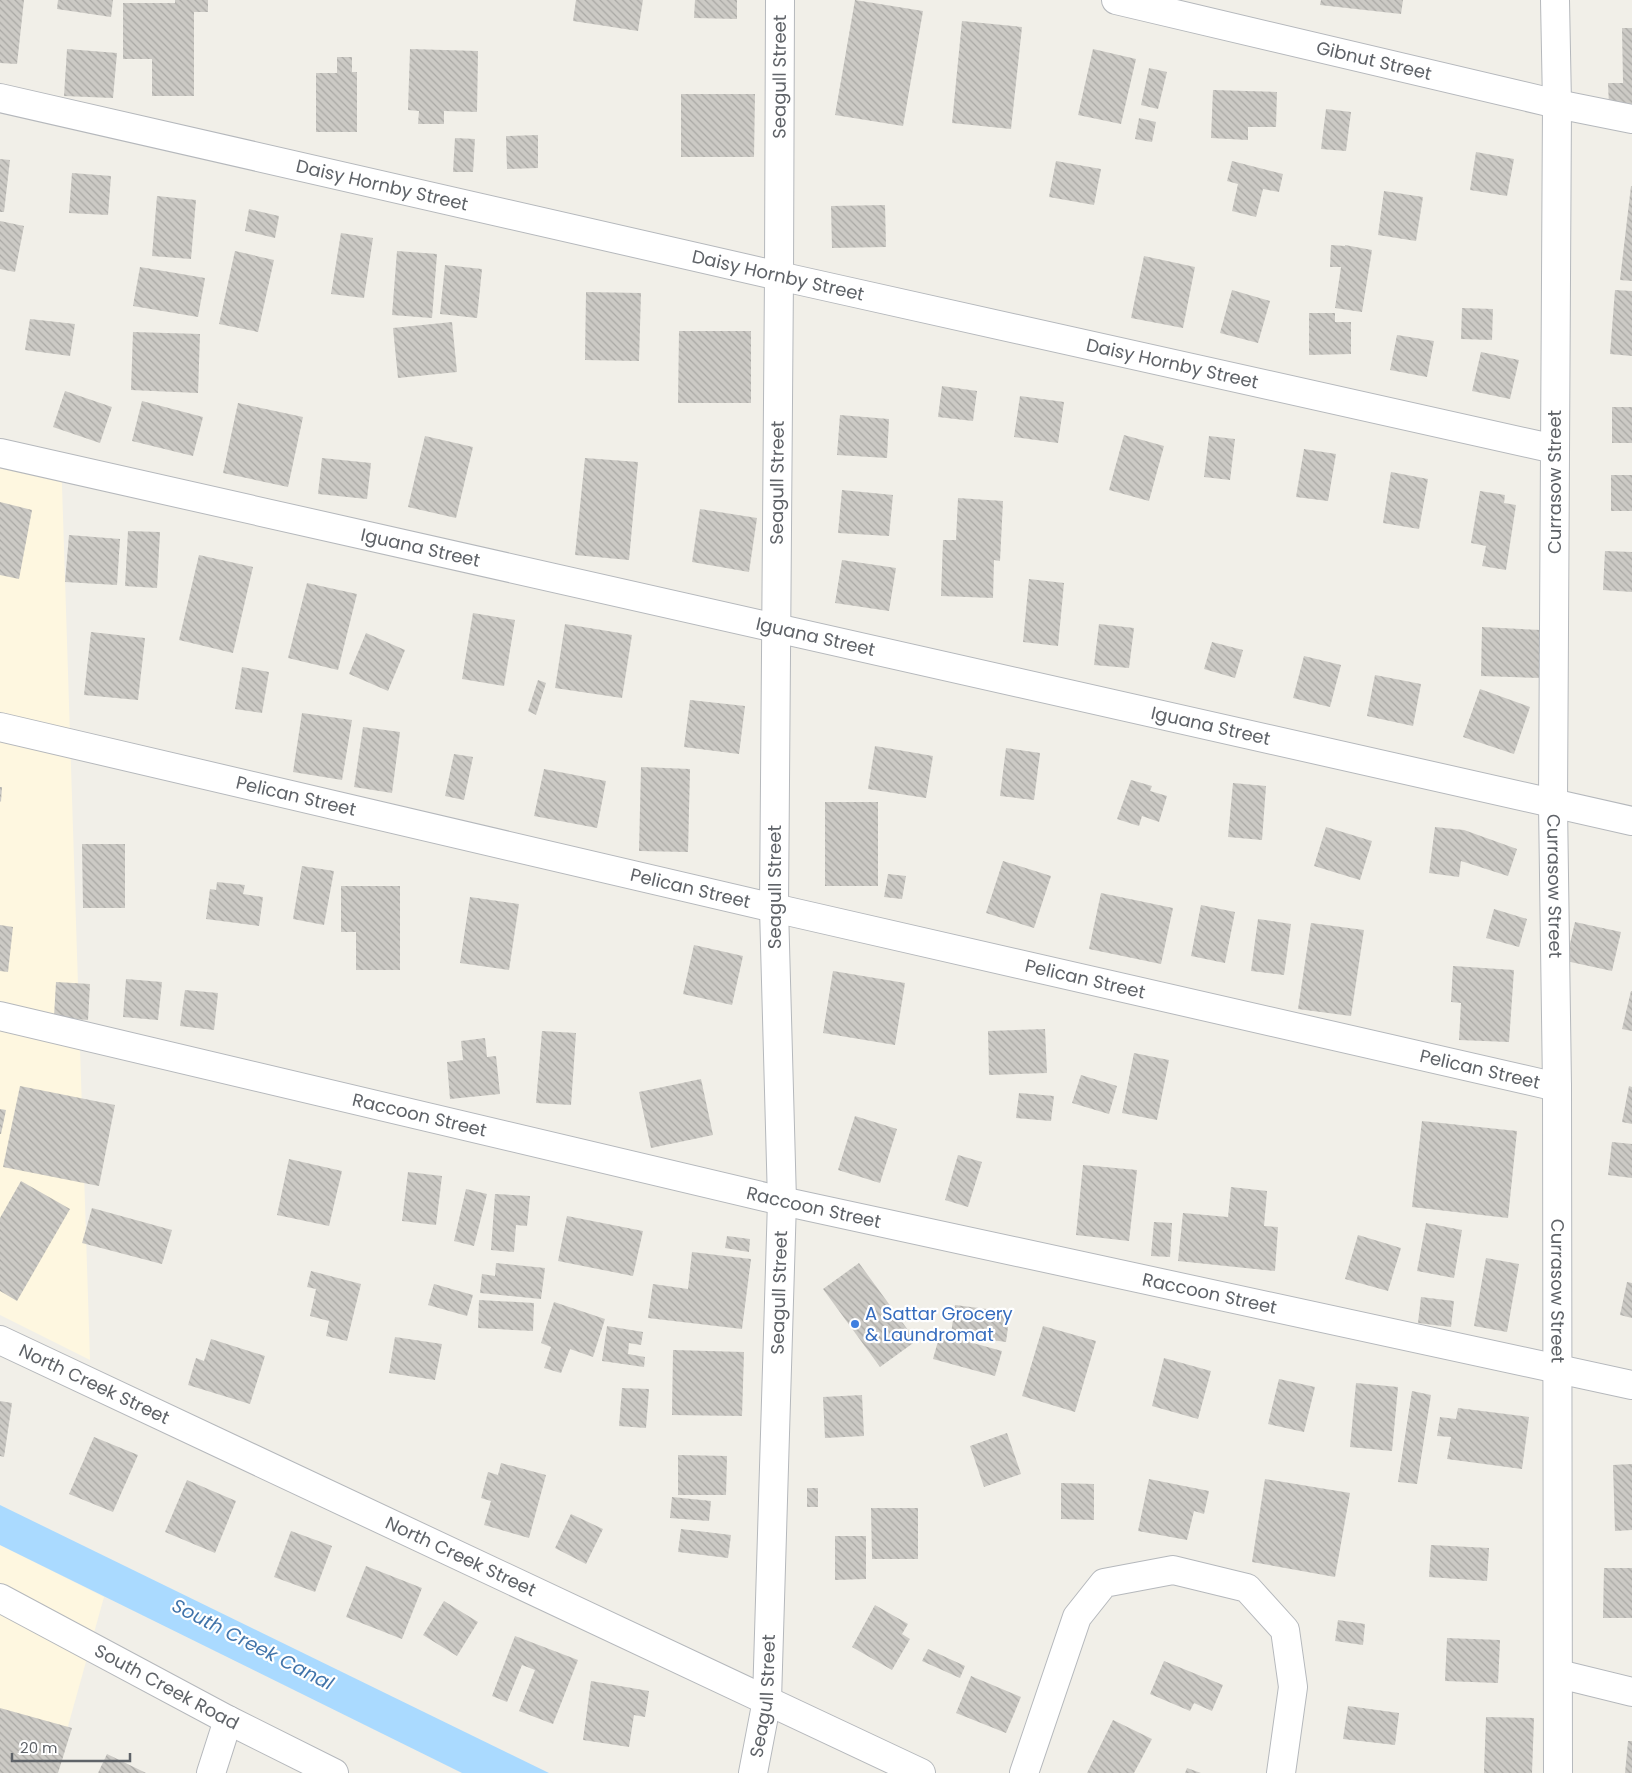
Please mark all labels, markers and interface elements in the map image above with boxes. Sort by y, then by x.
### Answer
street label: Seagull Street [766,15,792,139]
street label: Gibnut Street [1314,35,1434,86]
street label: Daisy Hornby Street [294,153,471,217]
street label: Daisy Hornby Street [690,244,867,307]
street label: Daisy Hornby Street [1084,332,1261,395]
street label: Currasow Street [1542,410,1567,554]
street label: Seagull Street [764,421,790,545]
street label: Iguana Street [358,522,483,573]
street label: Iguana Street [754,611,878,662]
street label: Iguana Street [1149,700,1273,751]
street label: Pelican Street [234,770,359,822]
street label: Currasow Street [1541,814,1568,958]
street label: Seagull Street [762,825,787,949]
street label: Pelican Street [628,862,753,914]
street label: Pelican Street [1023,953,1148,1004]
street label: Pelican Street [1417,1043,1543,1095]
street label: Raccoon Street [350,1087,489,1143]
street label: Raccoon Street [744,1180,883,1234]
street label: Currasow Street [1545,1219,1570,1363]
street label: Seagull Street [764,1230,793,1355]
street label: Raccoon Street [1140,1266,1279,1320]
place label: A Sattar Grocery & Laundromat [865,1301,1013,1347]
marker: A Sattar Grocery & Laundromat [849,1318,861,1330]
street label: North Creek Street [15,1338,174,1430]
street label: North Creek Street [381,1510,540,1602]
water label: South Creek Canal [167,1592,339,1697]
street label: Seagull Street [743,1634,781,1760]
street label: South Creek Road [90,1638,243,1735]
scale bar [12,1730,130,1762]
text: 20 m [20,1737,58,1758]

